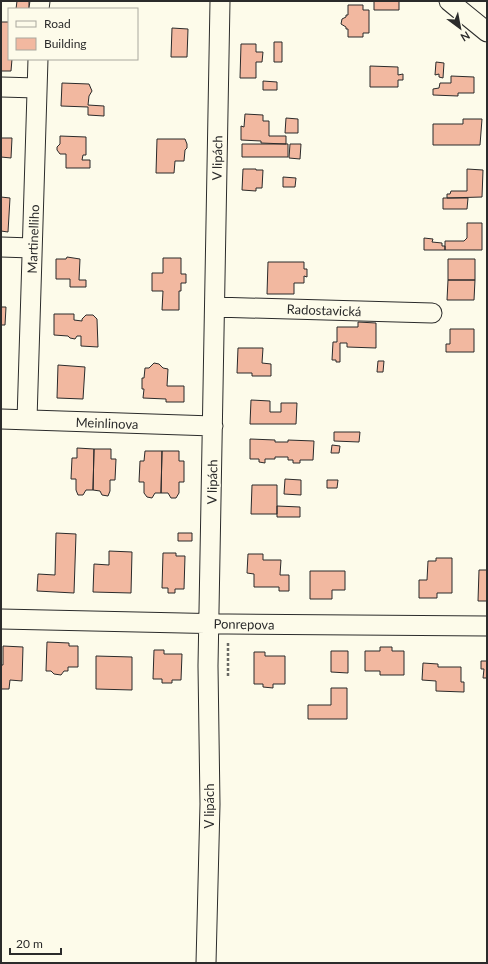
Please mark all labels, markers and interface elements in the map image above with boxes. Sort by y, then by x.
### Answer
legend [8,8,138,60]
north arrow [440,8,480,48]
text: Road [44,16,71,31]
text: N [459,29,473,45]
text: Building [44,36,87,51]
street label: V lipách [209,135,225,181]
street label: Martinelliho [24,204,42,274]
street label: Radostavická [286,301,362,319]
street label: Meinlinova [75,414,139,432]
street label: V lipách [204,459,220,505]
street label: Ponrepova [213,615,275,633]
street label: V lipách [201,783,217,829]
scale bar [10,930,61,956]
text: 20 m [16,936,43,951]

